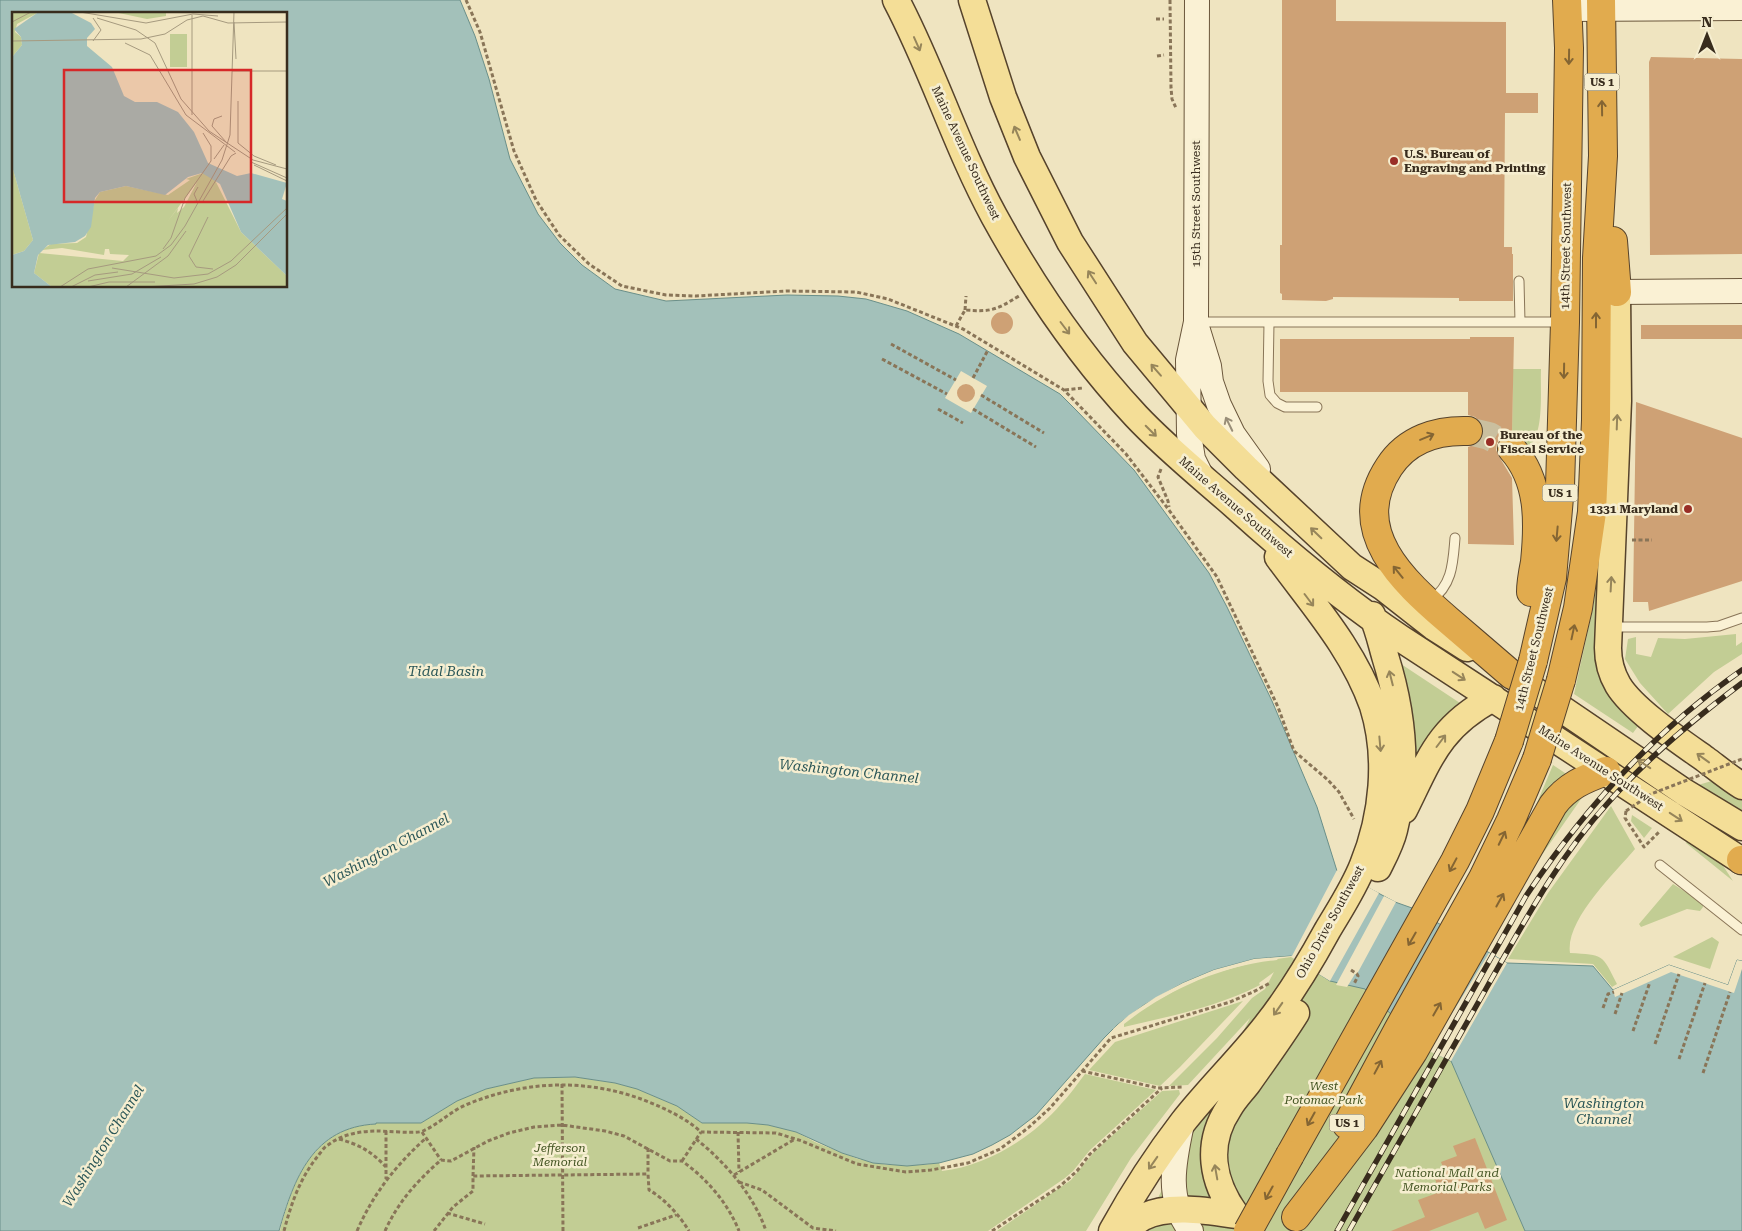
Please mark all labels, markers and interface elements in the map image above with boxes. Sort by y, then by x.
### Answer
north arrow [1682,10,1732,60]
inset map [12,12,288,288]
text: N [1702,14,1713,30]
one-way arrow [912,36,922,51]
one-way arrow [1564,48,1574,65]
road number: US 1 [1584,74,1620,90]
street label: Maine Avenue Southwest [929,84,1003,223]
one-way arrow [1597,100,1607,116]
one-way arrow [1011,125,1020,140]
street label: 15th Street Southwest [1189,140,1203,268]
place label: U.S. Bureau of Engraving and Printing [1404,147,1546,175]
marker: U.S. Bureau of Engraving and Printing [1388,155,1400,167]
street label: 14th Street Southwest [1558,182,1574,310]
one-way arrow [1086,270,1096,284]
one-way arrow [1592,312,1601,328]
one-way arrow [1059,321,1070,334]
one-way arrow [1559,362,1569,379]
one-way arrow [1151,364,1162,377]
one-way arrow [1612,414,1622,430]
one-way arrow [1223,417,1233,432]
one-way arrow [1145,425,1157,438]
place label: Bureau of the Fiscal Service [1500,428,1584,456]
one-way arrow [1419,432,1434,441]
marker: Bureau of the Fiscal Service [1484,436,1496,448]
street label: Maine Avenue Southwest [1176,454,1296,561]
road number: US 1 [1542,484,1578,502]
place label: 1331 Maryland [1590,502,1678,516]
marker: 1331 Maryland [1682,503,1694,515]
one-way arrow [1552,525,1562,541]
one-way arrow [1310,527,1323,539]
one-way arrow [1393,565,1404,578]
one-way arrow [1606,576,1615,592]
street label: 14th Street Southwest [1512,585,1556,712]
one-way arrow [1304,593,1315,606]
one-way arrow [1568,625,1578,641]
water label: Tidal Basin [408,663,484,679]
one-way arrow [1386,671,1396,687]
one-way arrow [1452,671,1466,681]
street label: Maine Avenue Southwest [1536,722,1667,814]
one-way arrow [1436,734,1446,748]
one-way arrow [1375,735,1385,751]
one-way arrow [1697,752,1710,763]
water label: Washington Channel [778,756,920,786]
one-way arrow [1637,759,1651,769]
water label: Washington Channel [320,810,452,890]
one-way arrow [1668,812,1682,822]
one-way arrow [1498,831,1508,846]
one-way arrow [1448,858,1458,873]
street label: Ohio Drive Southwest [1293,863,1367,981]
one-way arrow [1495,893,1505,907]
one-way arrow [1407,931,1416,946]
one-way arrow [1273,1001,1283,1015]
one-way arrow [1433,1003,1443,1017]
one-way arrow [1373,1059,1383,1074]
park label: West Potomac Park [1284,1079,1364,1107]
water label: Washington Channel [59,1082,147,1210]
water label: Washington Channel [1563,1095,1645,1127]
one-way arrow [1305,1111,1315,1125]
road number: US 1 [1330,1114,1364,1132]
park label: Jefferson Memorial [532,1141,588,1169]
one-way arrow [1148,1156,1158,1170]
one-way arrow [1210,1164,1220,1180]
park label: National Mall and Memorial Parks [1394,1166,1499,1194]
one-way arrow [1264,1185,1273,1200]

